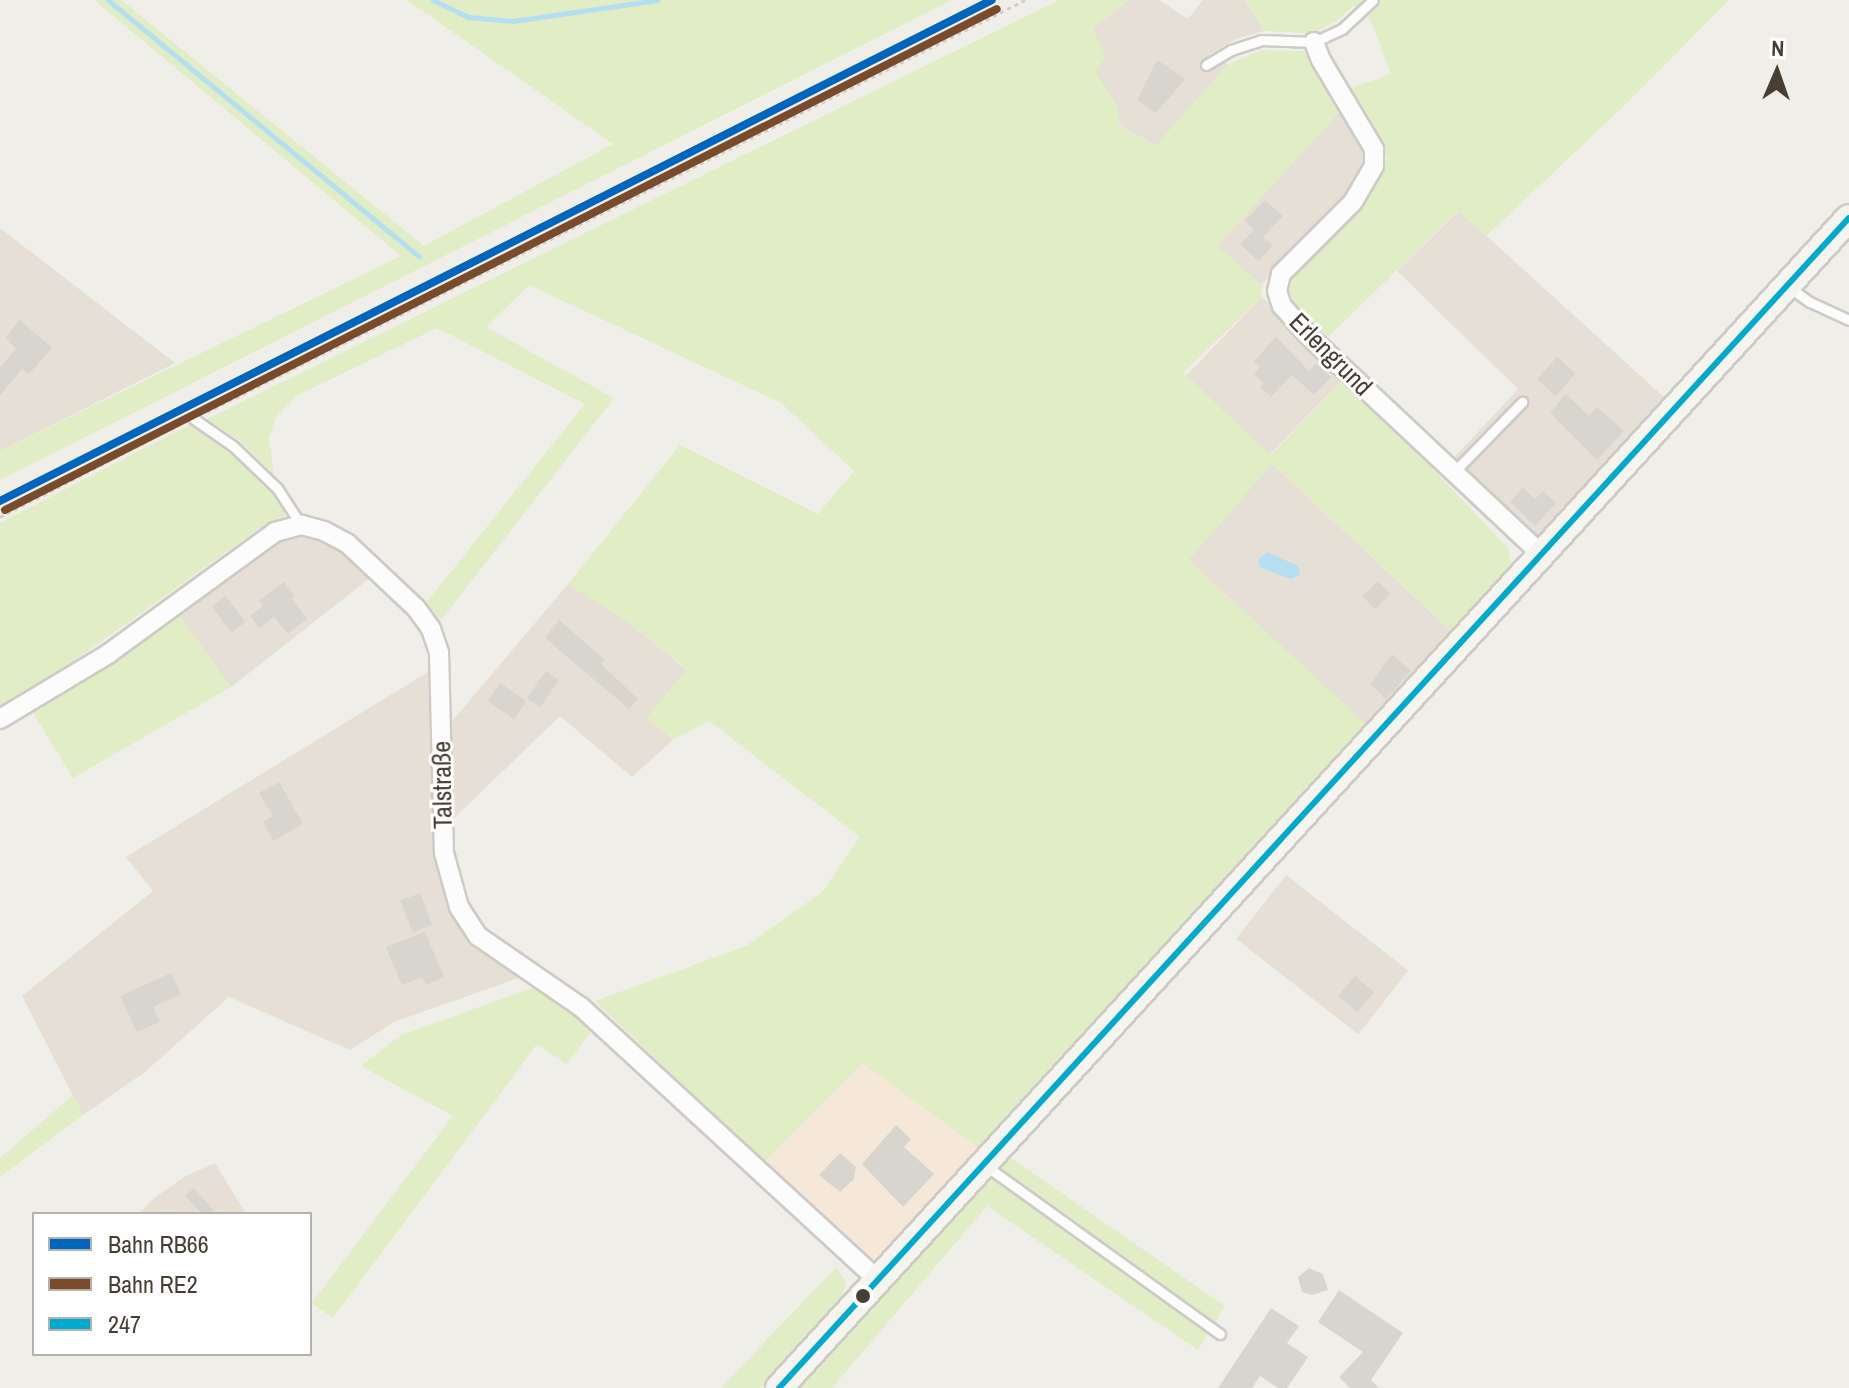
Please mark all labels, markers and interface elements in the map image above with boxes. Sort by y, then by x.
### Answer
north arrow [1737,32,1817,112]
text: N [1771,33,1785,63]
street label: Erlengrund [1283,306,1379,402]
street label: Talstraße [426,741,458,829]
legend [32,1212,312,1356]
text: Bahn RB66 [108,1228,209,1260]
text: Bahn RE2 [108,1268,198,1300]
unlabelled marker [855,1288,871,1304]
text: 247 [108,1308,141,1340]

